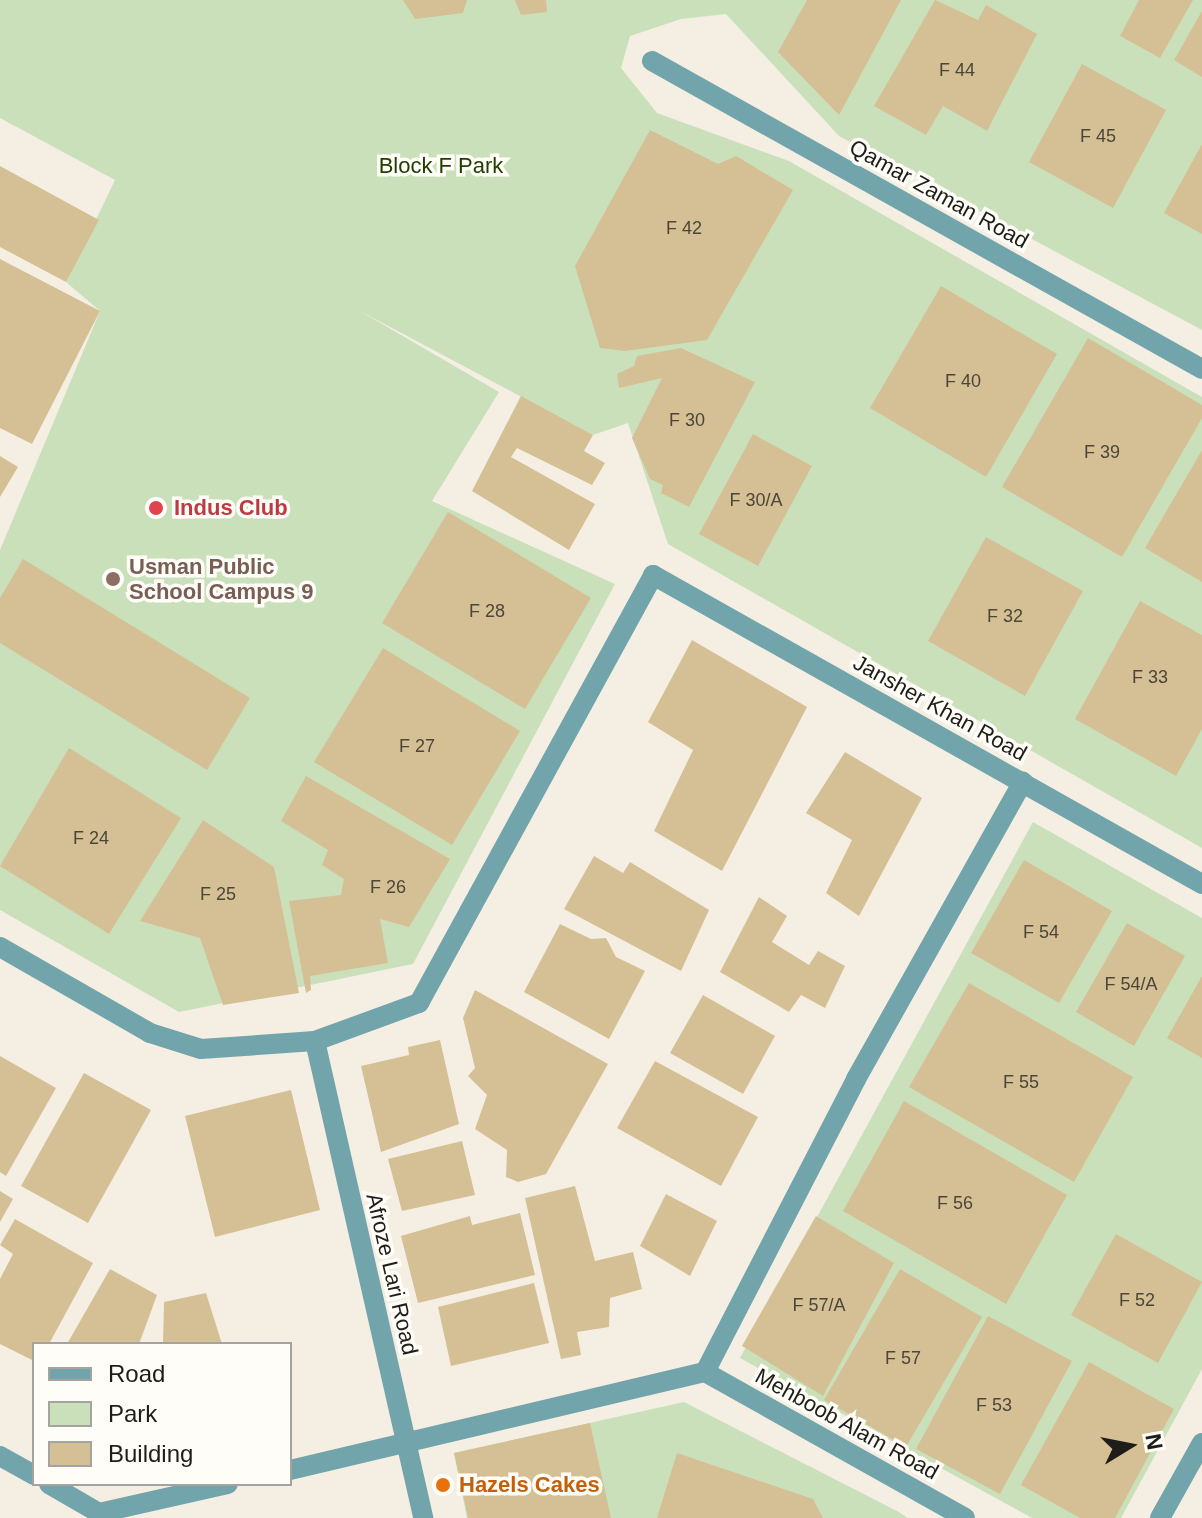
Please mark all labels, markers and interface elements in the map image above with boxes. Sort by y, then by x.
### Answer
house number: F 44 [939,59,975,81]
house number: F 45 [1080,125,1116,147]
street label: Qamar Zaman Road [845,134,1033,254]
park label: Block F Park [379,153,503,179]
house number: F 42 [666,217,702,239]
house number: F 40 [945,370,981,392]
house number: F 30 [669,409,705,431]
house number: F 39 [1084,441,1120,463]
house number: F 30/A [729,489,783,511]
place label: Indus Club [174,495,288,521]
marker: Indus Club [145,497,167,519]
place label: Usman Public School Campus 9 [129,553,314,604]
marker: Usman Public School Campus 9 [104,570,122,588]
house number: F 28 [469,600,505,622]
house number: F 32 [987,605,1023,627]
street label: Jansher Khan Road [849,649,1031,767]
house number: F 33 [1132,666,1168,688]
house number: F 27 [399,735,435,757]
house number: F 24 [73,827,109,849]
house number: F 26 [370,876,406,898]
house number: F 25 [200,883,236,905]
house number: F 54 [1023,921,1059,943]
house number: F 54/A [1104,973,1158,995]
house number: F 55 [1003,1071,1039,1093]
street label: Afroze Lari Road [361,1191,423,1357]
house number: F 56 [937,1192,973,1214]
house number: F 52 [1119,1289,1155,1311]
house number: F 57/A [792,1294,846,1316]
legend [32,1342,292,1486]
house number: F 57 [885,1347,921,1369]
text: Road [108,1360,165,1387]
street label: Mehboob Alam Road [750,1362,944,1486]
house number: F 53 [976,1394,1012,1416]
text: Park [108,1400,157,1427]
north arrow [1090,1406,1170,1486]
text: N [1140,1432,1168,1452]
text: Building [108,1440,193,1467]
place label: Hazels Cakes [459,1472,600,1498]
marker: Hazels Cakes [434,1476,452,1494]

